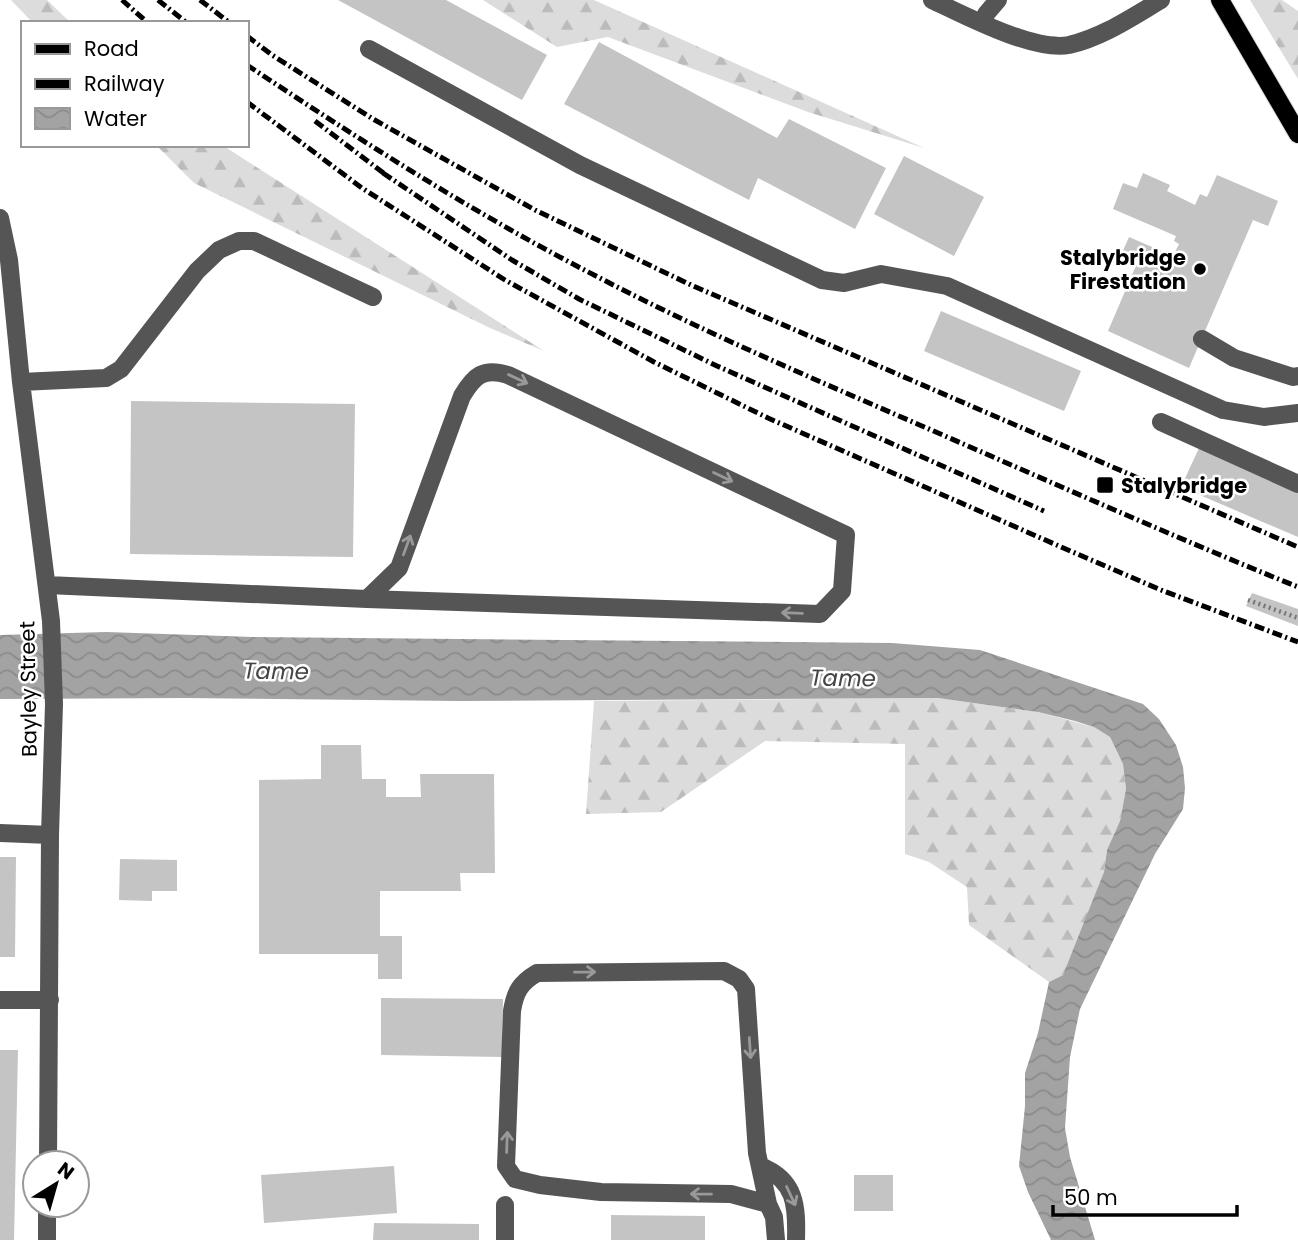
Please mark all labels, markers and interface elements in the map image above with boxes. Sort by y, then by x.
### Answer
legend [21,21,248,147]
text: Road [84,34,139,63]
text: Railway [84,69,165,98]
text: Water [84,104,147,133]
place label: Stalybridge Firestation [1060,243,1186,296]
marker: Stalybridge Firestation [1192,261,1208,277]
one-way arrow [506,373,528,386]
one-way arrow [712,470,733,484]
place label: Stalybridge [1121,471,1247,500]
marker: Stalybridge [1095,475,1115,495]
one-way arrow [402,535,414,557]
one-way arrow [781,607,804,620]
street label: Bayley Street [12,621,44,757]
water label: Tame [243,654,309,688]
water label: Tame [810,661,876,695]
one-way arrow [573,965,596,979]
one-way arrow [744,1036,757,1059]
one-way arrow [500,1130,513,1153]
north arrow [21,1149,91,1219]
text: N [52,1156,80,1186]
scale bar [1053,1174,1237,1218]
text: 50 m [1064,1183,1118,1212]
one-way arrow [785,1185,798,1206]
one-way arrow [690,1187,713,1201]

